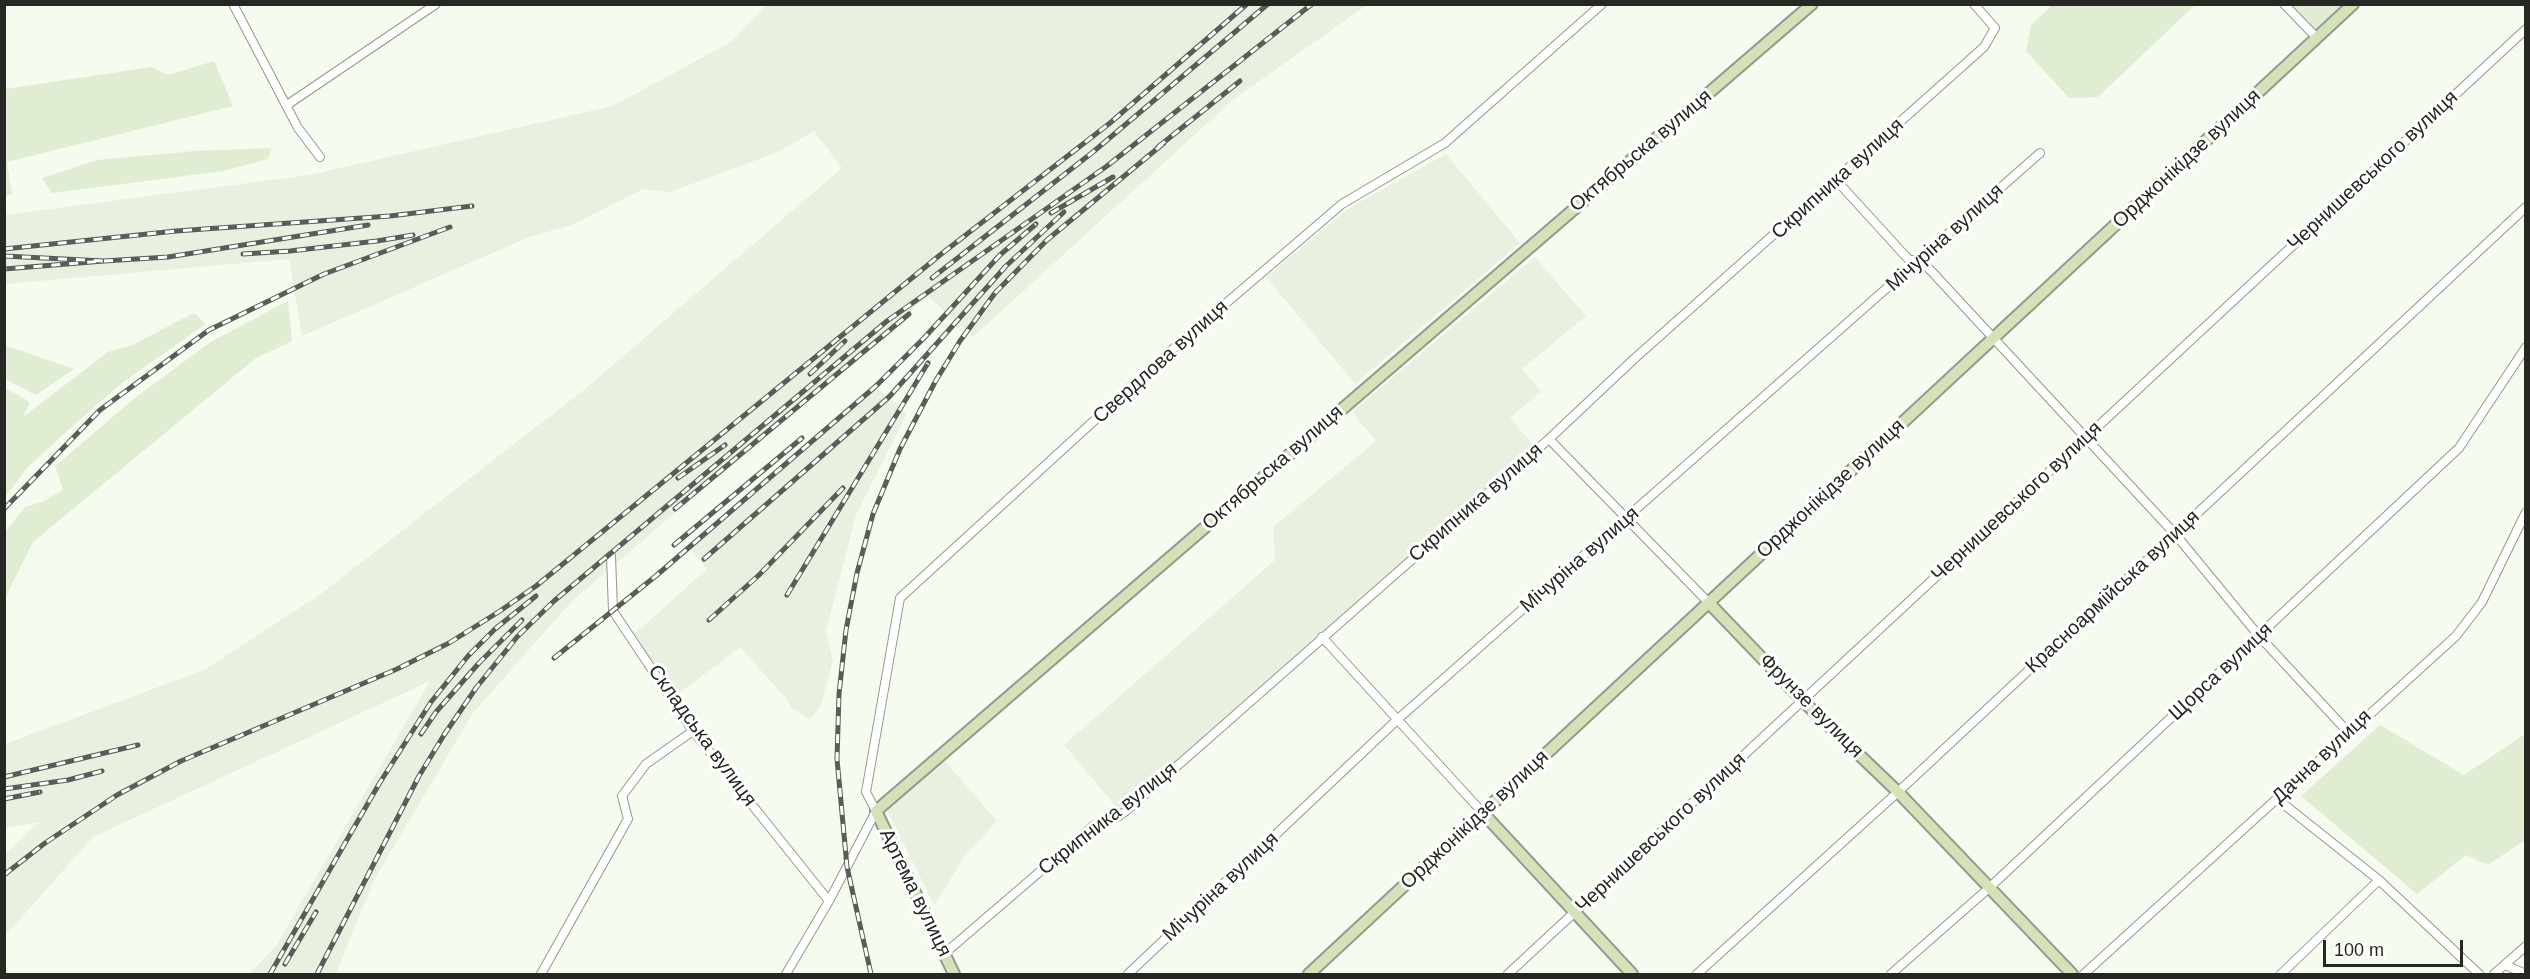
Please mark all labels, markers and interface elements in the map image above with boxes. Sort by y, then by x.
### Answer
street label: Орджонікідзе вулиця [2108,84,2266,234]
street label: Октябрьска вулиця [1565,85,1717,217]
street label: Чернишевського вулиця [2283,86,2463,256]
street label: Скрипника вулиця [1767,113,1909,245]
street label: Мічуріна вулиця [1881,179,2009,297]
street label: Свердлова вулиця [1089,295,1233,429]
street label: Октябрьска вулиця [1198,400,1348,536]
street label: Орджонікідзе вулиця [1752,414,1910,564]
street label: Чернишевського вулиця [1927,417,2107,587]
street label: Скрипника вулиця [1404,438,1548,568]
street label: Мічуріна вулиця [1516,502,1644,618]
street label: Красноармійська вулиця [2021,505,2205,679]
street label: Щорса вулиця [2164,618,2278,726]
street label: Фрунзе вулиця [1754,649,1868,763]
street label: Складська вулиця [643,661,761,811]
street label: Дачна вулиця [2267,705,2377,809]
street label: Орджонікідзе вулиця [1396,745,1554,895]
street label: Чернишевського вулиця [1571,748,1751,918]
street label: Скрипника вулиця [1034,757,1182,881]
street label: Артема вулиця [874,825,956,961]
street label: Мічуріна вулиця [1158,827,1284,947]
scale bar [2326,928,2466,966]
text: 100 m [2334,940,2384,960]

